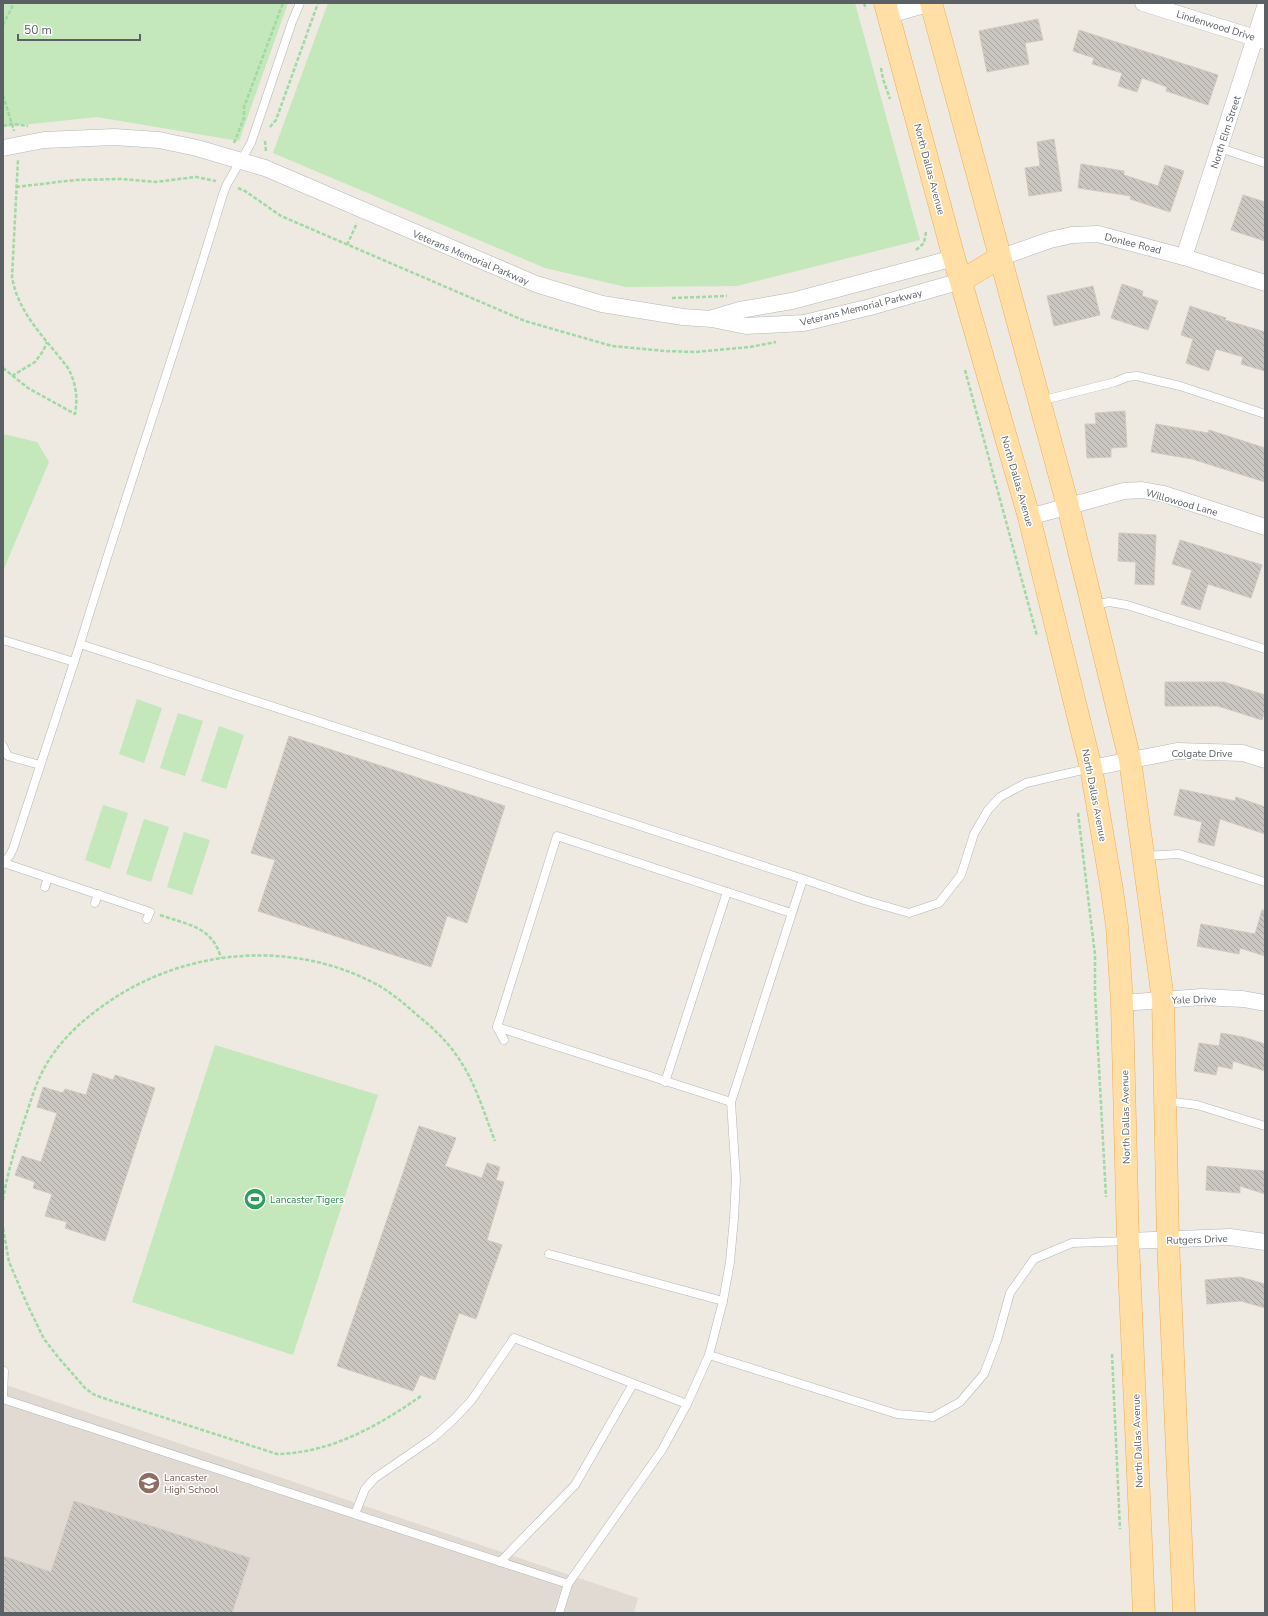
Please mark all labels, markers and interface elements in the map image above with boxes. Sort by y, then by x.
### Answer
street label: Lindenwood Drive [1175,7,1257,45]
scale bar [18,16,140,42]
text: 50 m [24,22,52,38]
street label: North Elm Street [1208,94,1244,171]
street label: North Dallas Avenue [910,122,948,216]
street label: Veterans Memorial Parkway [409,227,532,289]
street label: Donlee Road [1103,230,1163,258]
street label: Veterans Memorial Parkway [798,286,925,330]
street label: North Dallas Avenue [997,434,1037,528]
street label: Willowood Lane [1144,486,1219,520]
street label: Colgate Drive [1171,747,1233,761]
street label: North Dallas Avenue [1078,748,1110,843]
street label: Yale Drive [1170,992,1217,1008]
street label: North Dallas Avenue [1118,1070,1134,1164]
sports icon: Lancaster Tigers [242,1186,268,1212]
place label: Lancaster Tigers [270,1193,344,1207]
street label: Rutgers Drive [1166,1232,1228,1248]
street label: North Dallas Avenue [1129,1394,1147,1488]
school or university icon: Lancaster High School [136,1470,162,1496]
place label: Lancaster High School [164,1471,219,1497]

